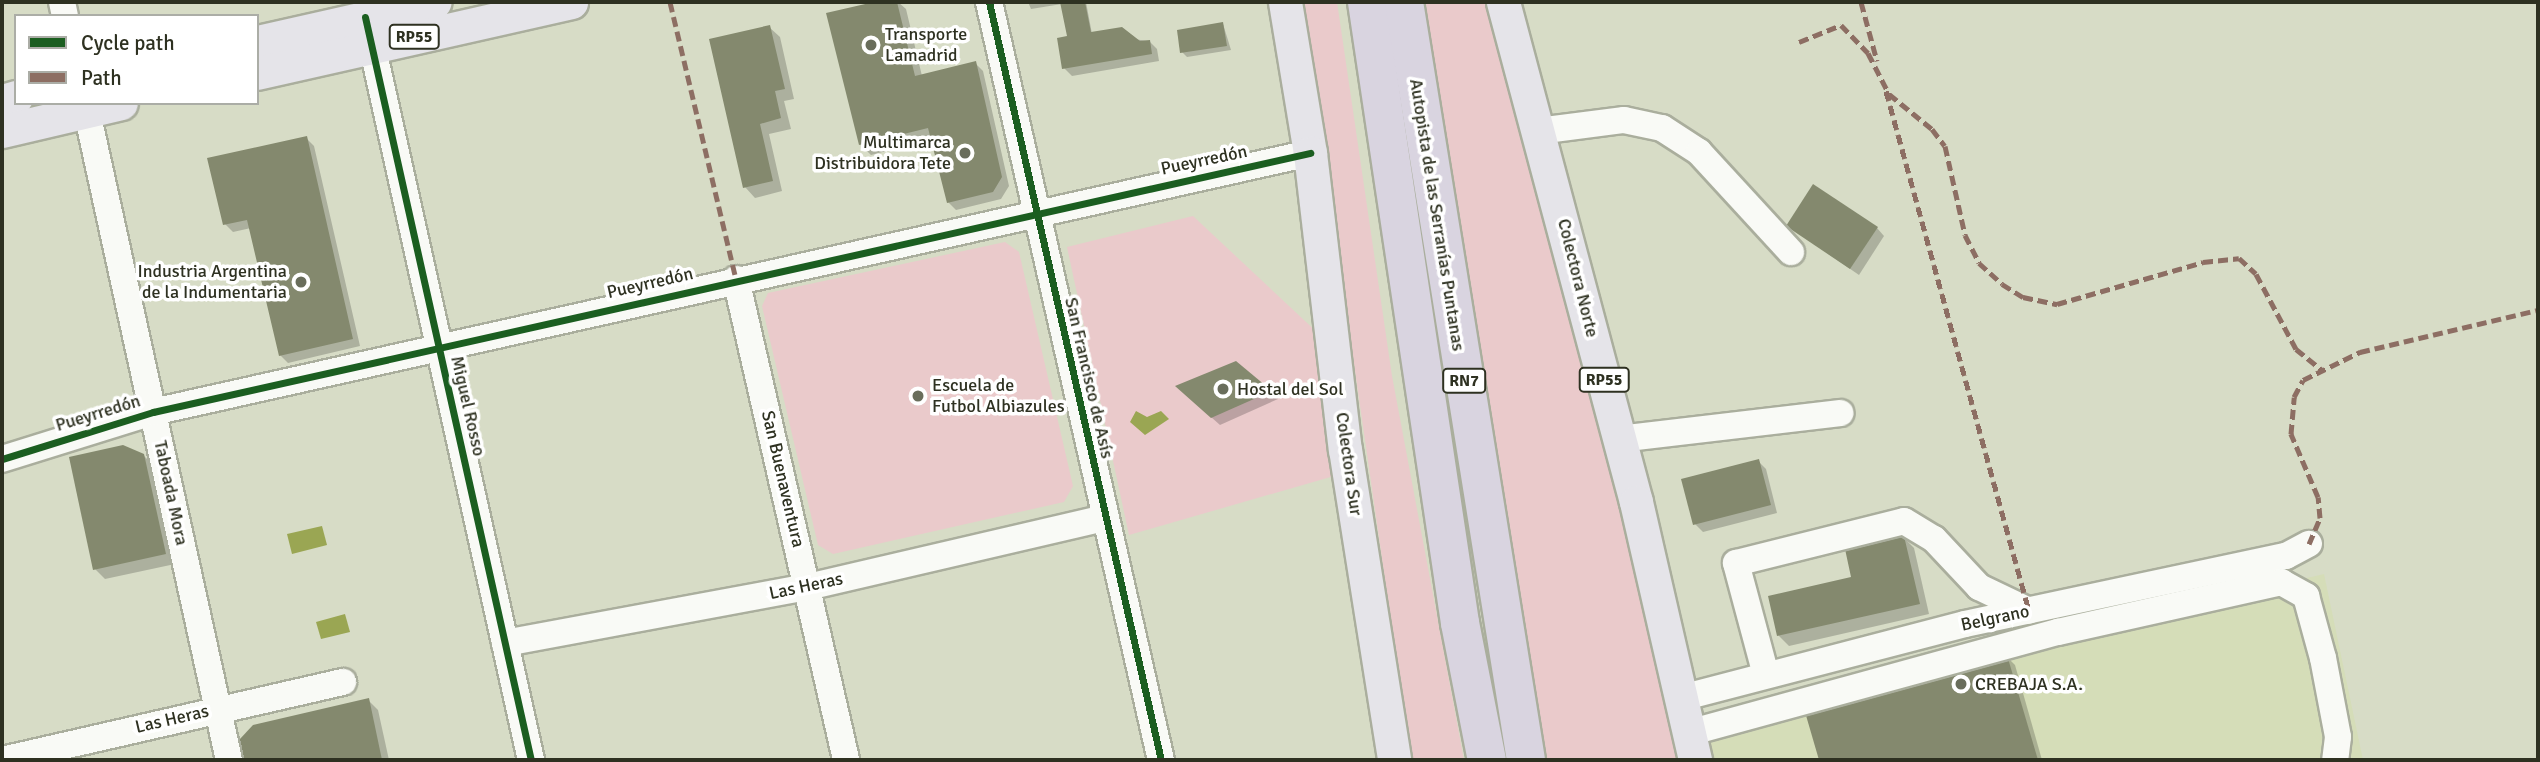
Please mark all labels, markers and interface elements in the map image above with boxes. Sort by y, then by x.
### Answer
legend [14,14,259,105]
road number: RP55 [388,24,440,50]
place label: Transporte Lamadrid [885,24,967,66]
text: Cycle path [81,30,175,56]
marker: Transporte Lamadrid [863,37,879,53]
text: Path [81,65,122,91]
street label: Autopista de las Serranías Puntanas [1405,77,1469,353]
place label: Multimarca Distribuidora Tete [814,132,951,174]
street label: Pueyrredón [1159,140,1249,180]
marker: Multimarca Distribuidora Tete [957,145,973,161]
street label: Colectora Norte [1553,216,1603,340]
place label: Industria Argentina de la Indumentaria [137,261,287,304]
street label: Pueyrredón [605,263,695,303]
marker: Industria Argentina de la Indumentaria [293,274,309,290]
street label: San Francisco de Asís [1060,295,1118,461]
street label: Miguel Rosso [446,354,490,458]
road number: RN7 [1441,368,1487,394]
road number: RP55 [1578,368,1630,392]
place label: Escuela de Futbol Albiazules [932,375,1065,418]
place label: Hostal del Sol [1237,378,1343,400]
marker: Hostal del Sol [1215,381,1231,397]
marker: Escuela de Futbol Albiazules [910,388,926,404]
street label: Pueyrredón [53,390,143,436]
street label: San Buenaventura [757,408,809,550]
street label: Colectora Sur [1331,411,1367,517]
street label: Taboada Mora [149,439,193,547]
street label: Las Heras [767,568,845,604]
street label: Belgrano [1959,600,2031,636]
place label: CREBAJA S.A. [1975,673,2083,695]
marker: CREBAJA S.A. [1953,676,1969,692]
street label: Las Heras [133,700,211,738]

